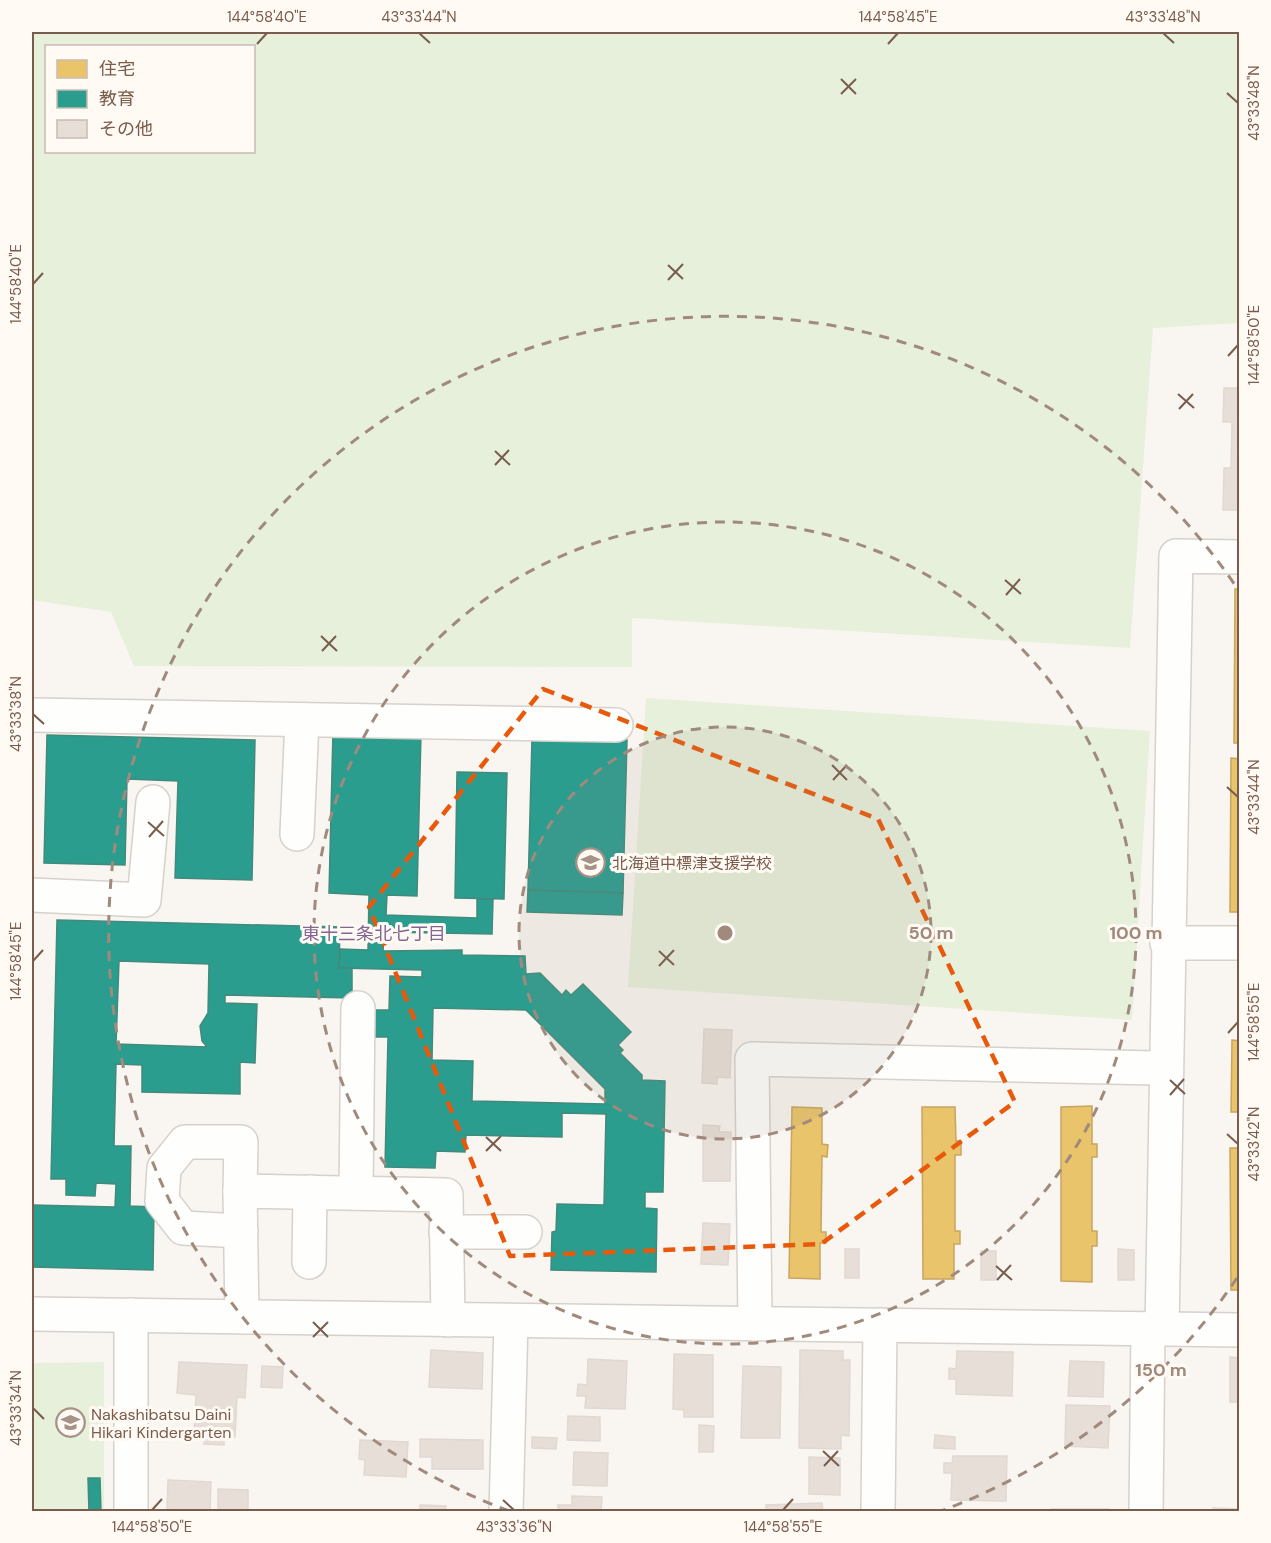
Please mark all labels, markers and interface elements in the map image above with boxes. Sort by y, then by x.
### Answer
text: 144°58'40"E [227,7,307,27]
text: 43°33'44"N [381,7,457,27]
text: 144°58'45"E [859,7,937,27]
text: 43°33'48"N [1125,7,1201,27]
legend [45,45,255,153]
text: 住宅 [99,57,135,81]
text: 43°33'48"N [1244,65,1264,141]
text: 教育 [99,87,135,111]
text: その他 [99,117,153,141]
text: 144°58'40"E [6,244,26,324]
text: 144°58'50"E [1244,305,1264,385]
text: 43°33'38"N [6,676,26,752]
text: 43°33'44"N [1244,759,1264,835]
school or university icon: 北海道中標津支援学校 [575,847,607,879]
place label: 北海道中標津支援学校 [612,853,772,874]
text: 50 m [908,921,954,945]
text: 100 m [1109,921,1163,945]
text: 144°58'45"E [6,922,26,1000]
district label: 東十三条北七丁目 [302,922,446,946]
centre of rings [715,923,735,943]
text: 144°58'55"E [1244,982,1264,1062]
text: 43°33'42"N [1244,1107,1264,1181]
text: 150 m [1135,1358,1187,1382]
text: 43°33'34"N [6,1370,26,1446]
place label: Nakashibatsu Daini Hikari Kindergarten [91,1404,232,1443]
school or university icon: Nakashibatsu Daini Hikari Kindergarten [54,1407,86,1439]
text: 144°58'50"E [112,1517,192,1537]
text: 43°33'36"N [476,1517,552,1537]
text: 144°58'55"E [743,1517,823,1537]

